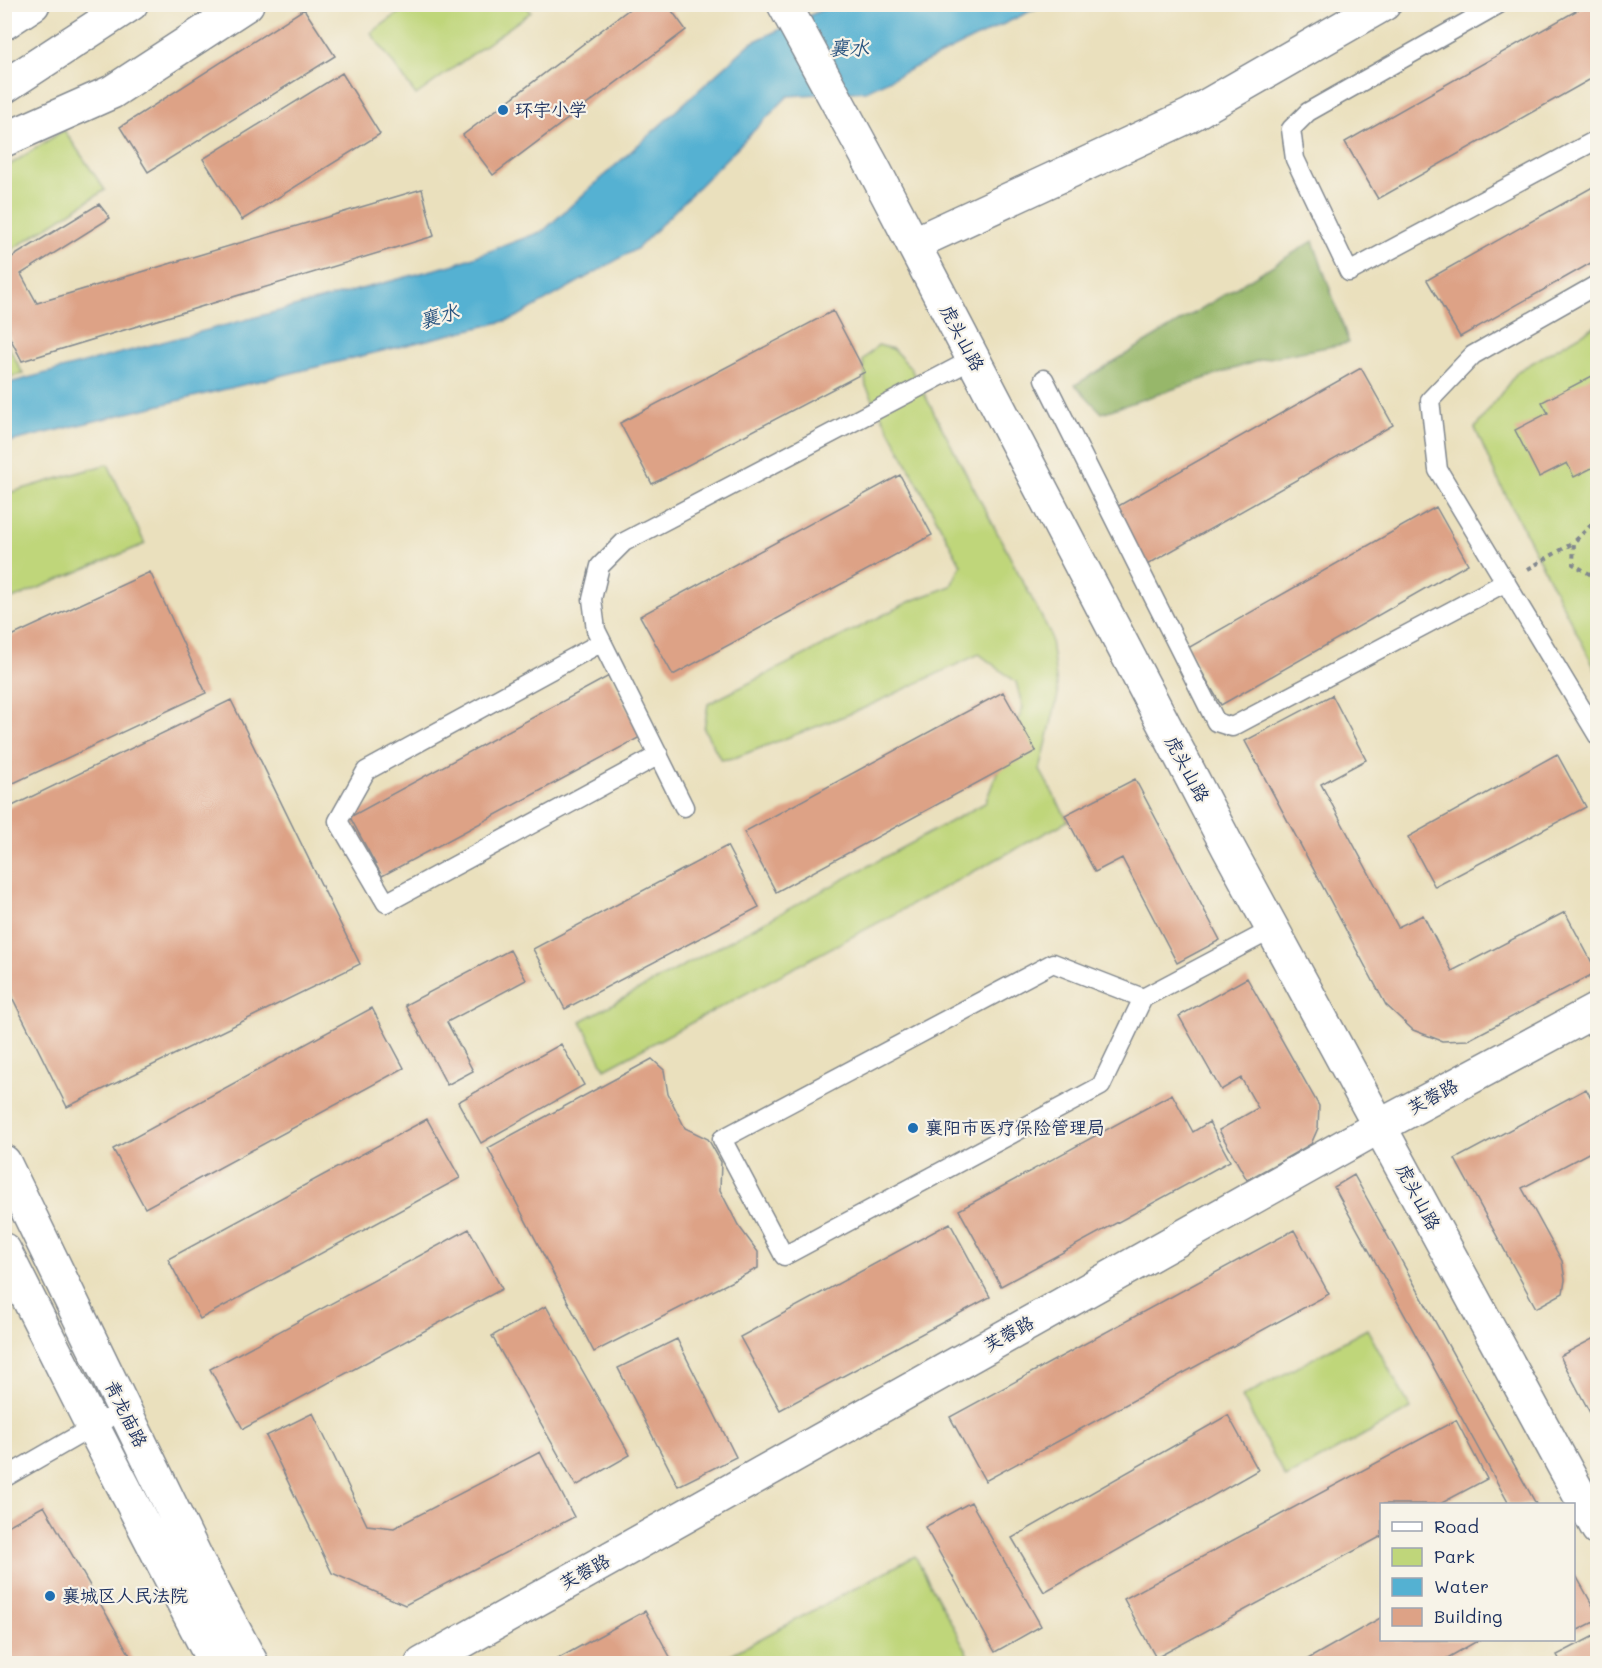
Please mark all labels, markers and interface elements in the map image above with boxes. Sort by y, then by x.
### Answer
water label: 襄水 [829,34,870,60]
place label: 环宇小学 [515,97,587,121]
marker: 环宇小学 [496,103,510,117]
water label: 襄水 [416,297,462,333]
street label: 虎头山路 [935,300,990,375]
street label: 虎头山路 [1160,731,1215,806]
street label: 芙蓉路 [1403,1073,1462,1119]
place label: 襄阳市医疗保险管理局 [925,1115,1105,1139]
marker: 襄阳市医疗保险管理局 [906,1121,920,1135]
street label: 虎头山路 [1391,1159,1446,1234]
street label: 芙蓉路 [979,1310,1038,1357]
street label: 青龙庙路 [100,1376,153,1451]
legend [1380,1503,1575,1641]
text: Road [1434,1514,1479,1538]
text: Park [1434,1544,1475,1568]
street label: 芙蓉路 [555,1548,614,1595]
text: Water [1434,1574,1489,1598]
place label: 襄城区人民法院 [62,1583,188,1607]
marker: 襄城区人民法院 [43,1589,57,1603]
text: Building [1434,1604,1502,1628]

